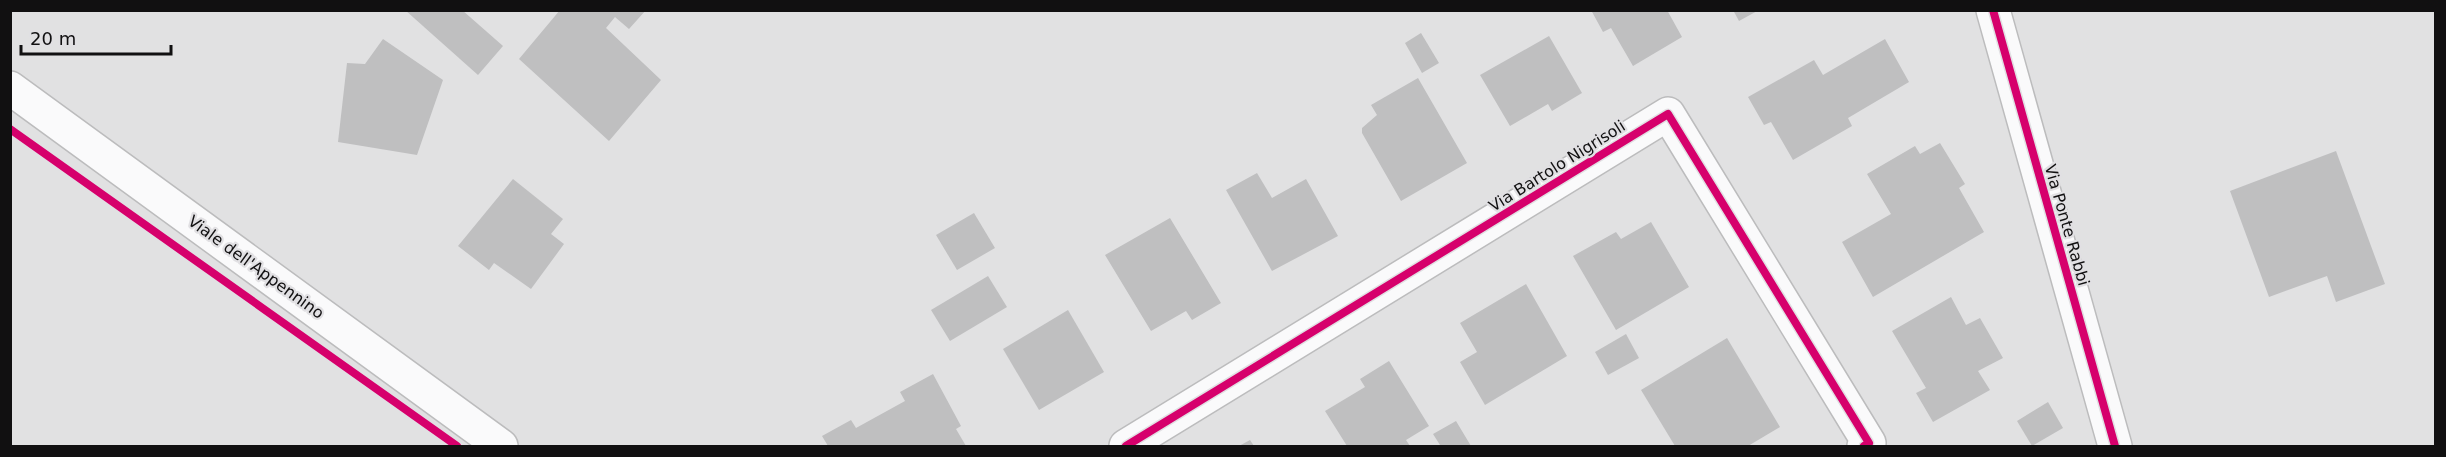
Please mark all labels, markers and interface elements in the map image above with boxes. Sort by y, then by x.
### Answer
scale bar [21,18,171,56]
text: 20 m [30,28,76,49]
street label: Via Bartolo Nigrisoli [1485,116,1629,216]
street label: Via Ponte Rabbi [2041,162,2093,288]
street label: Viale dell'Appennino [184,211,328,323]

